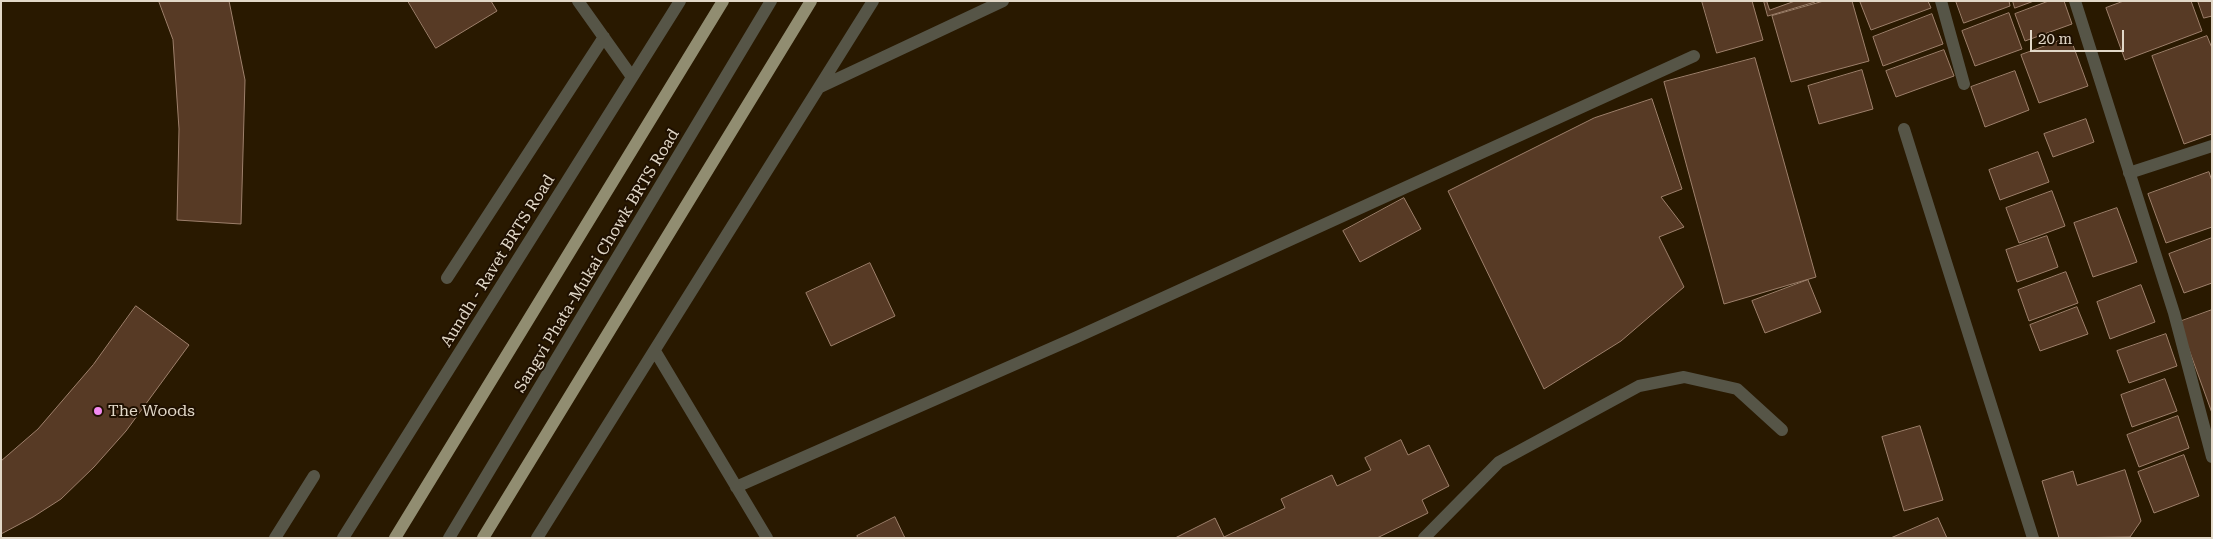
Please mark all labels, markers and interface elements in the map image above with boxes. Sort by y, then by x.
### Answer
scale bar [2033,20,2127,52]
text: 20 m [2038,30,2072,48]
street label: Sangvi Phata-Mukai Chowk BRTS Road [510,126,684,396]
street label: Aundh - Ravet BRTS Road [437,171,559,351]
place label: The Woods [108,401,195,421]
marker: The Woods [92,405,104,417]

